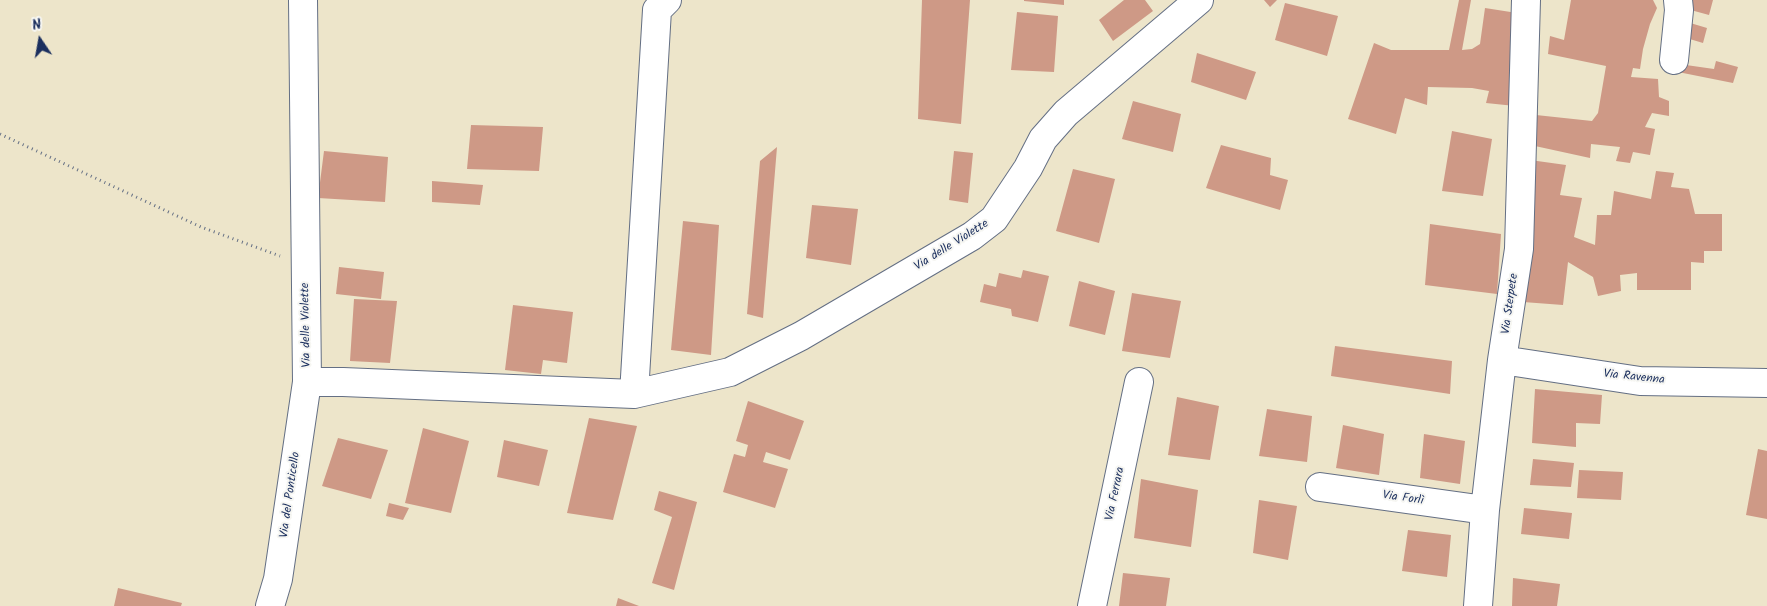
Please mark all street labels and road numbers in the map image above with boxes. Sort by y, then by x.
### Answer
street label: Via delle Violette [912,217,992,275]
street label: Via Sterpete [1500,273,1522,335]
street label: Via delle Violette [299,282,315,368]
street label: Via Ravenna [1603,368,1665,388]
street label: Via del Ponticello [278,451,304,539]
street label: Via Ferrara [1103,466,1129,522]
street label: Via Forlì [1382,489,1424,509]

